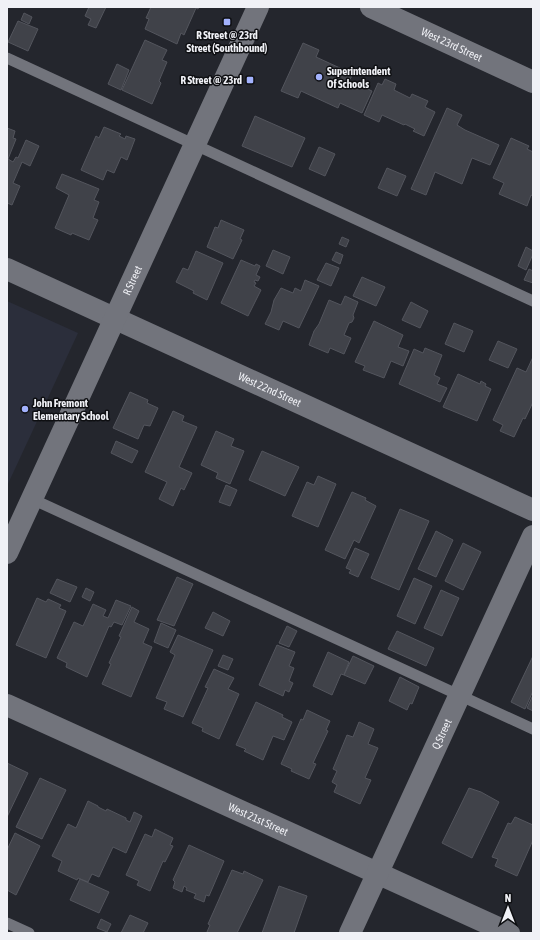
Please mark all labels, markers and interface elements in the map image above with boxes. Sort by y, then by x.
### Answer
marker: R Street @ 23rd Street (Southbound) [222,17,232,27]
street label: West 23rd Street [419,25,484,64]
place label: R Street @ 23rd Street (Southbound) [187,29,268,54]
place label: Superintendent Of Schools [327,65,391,90]
marker: Superintendent Of Schools [314,72,324,82]
place label: R Street @ 23rd [180,74,242,86]
marker: R Street @ 23rd [245,75,255,85]
street label: R Street [120,264,144,297]
street label: West 22nd Street [236,370,303,409]
place label: John Fremont Elementary School [32,397,110,422]
marker: John Fremont Elementary School [20,404,30,414]
street label: Q Street [430,717,454,751]
street label: West 21st Street [227,800,290,838]
north arrow [488,888,528,928]
text: N [505,892,511,904]

